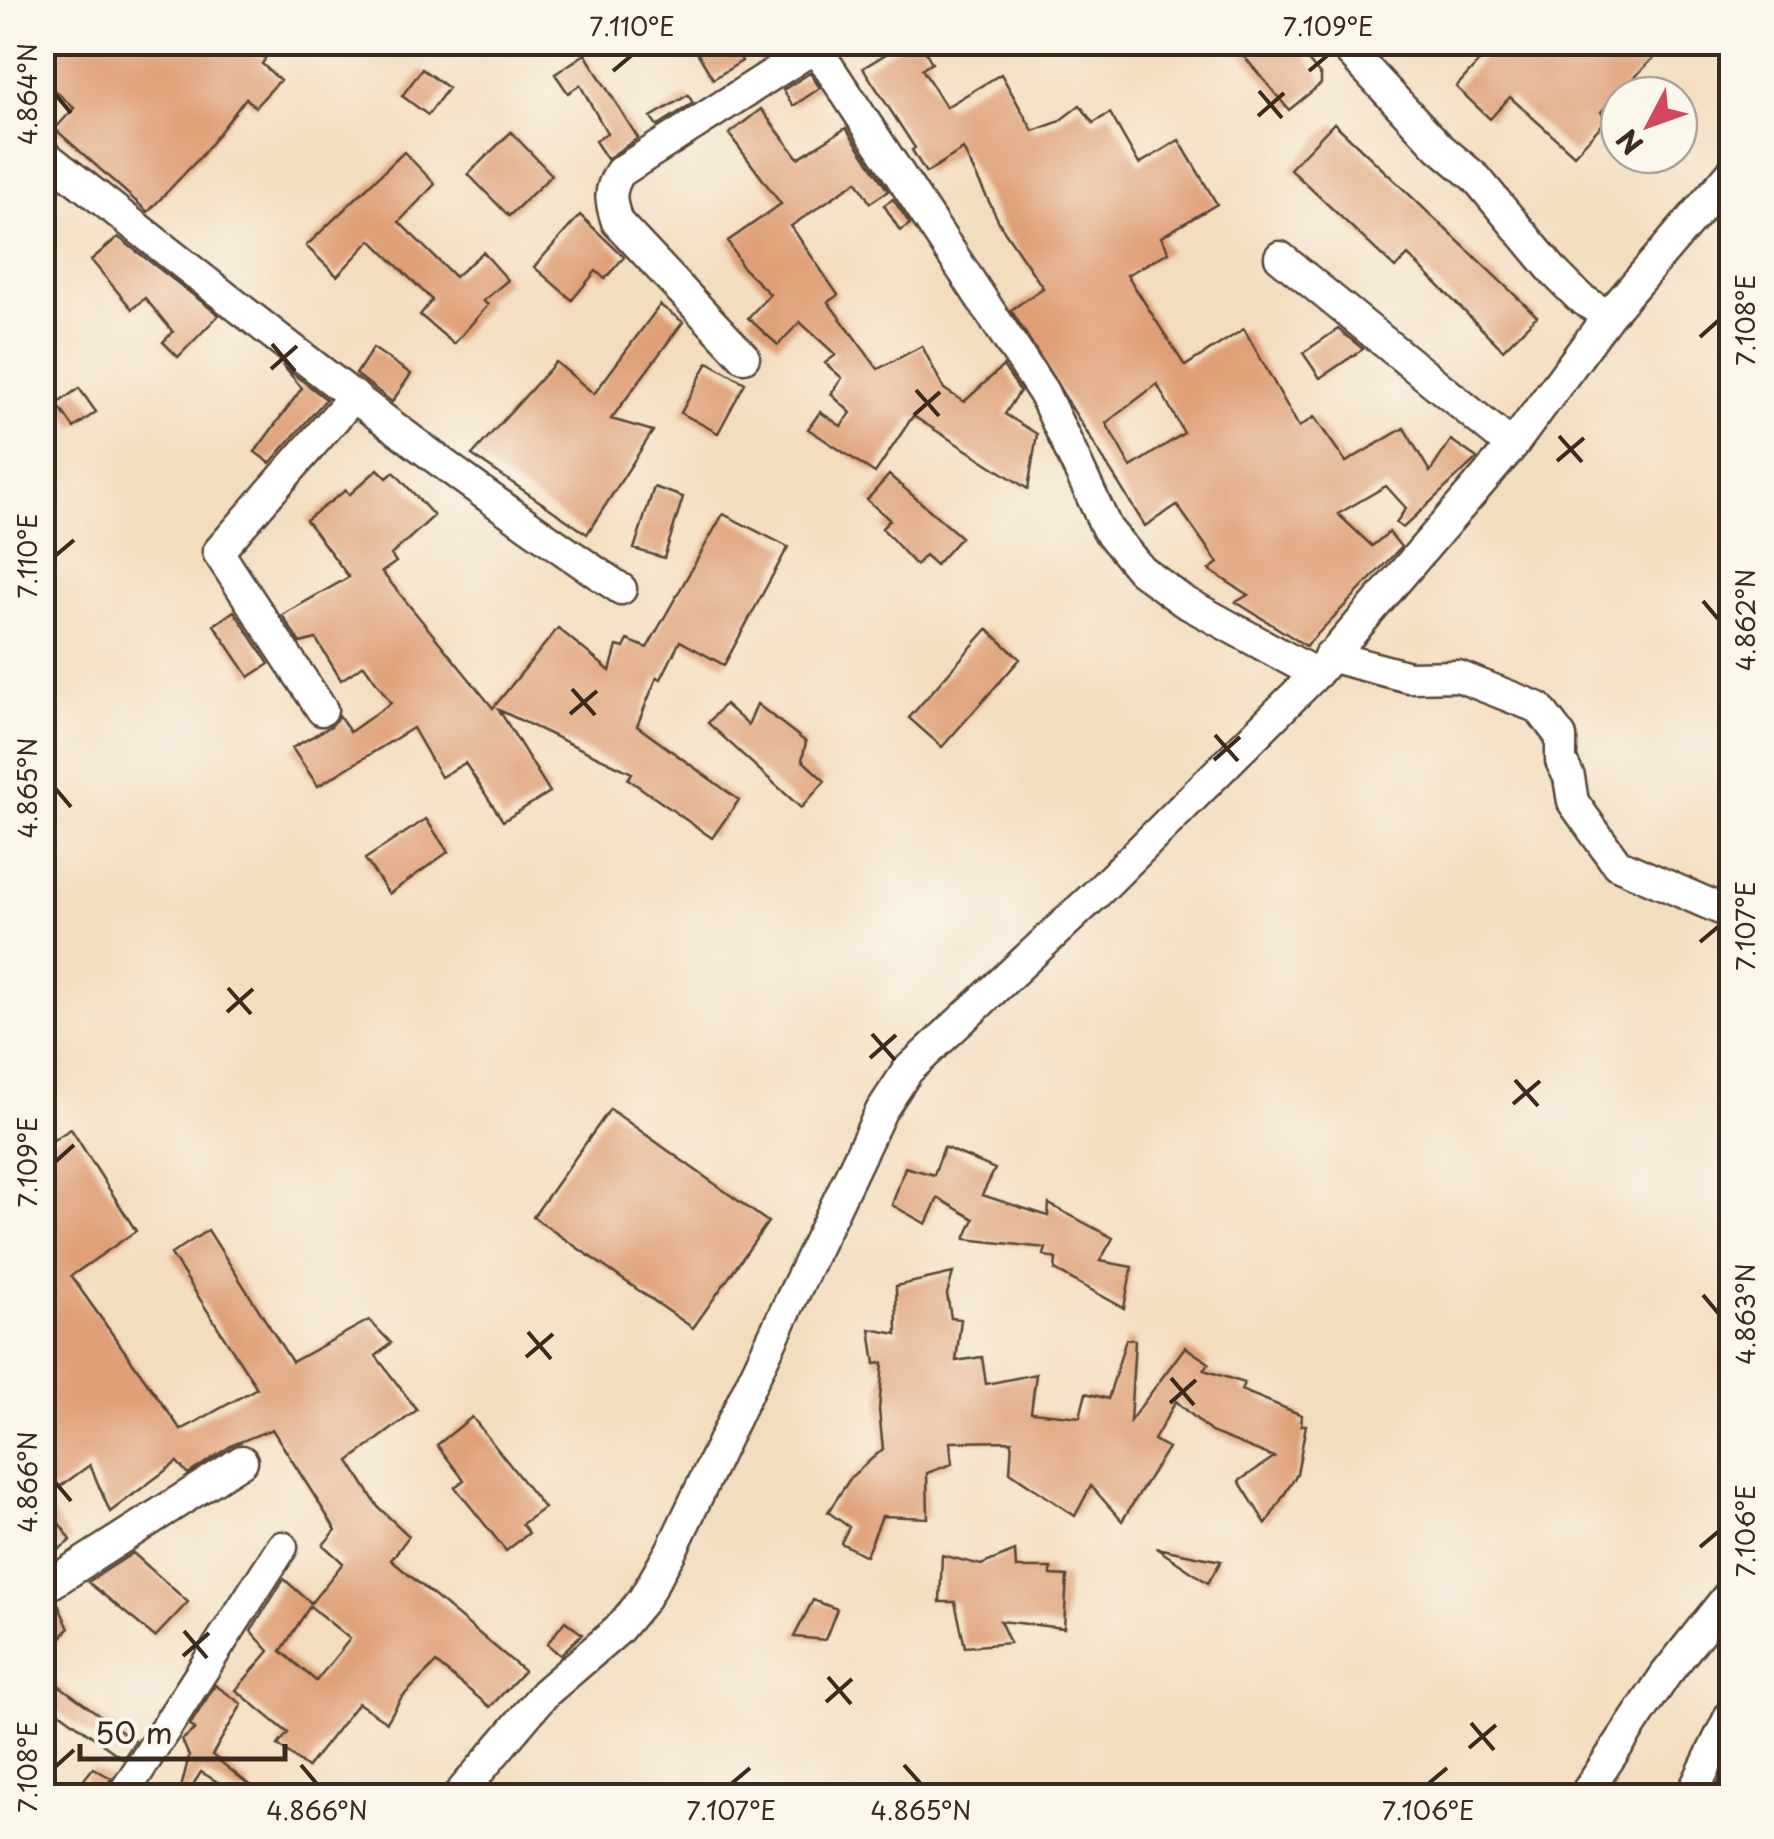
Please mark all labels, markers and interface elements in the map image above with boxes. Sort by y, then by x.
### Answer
text: 7.110°E [589,7,675,45]
text: 7.109°E [1283,7,1373,45]
text: 4.864°N [8,43,46,145]
north arrow [1599,75,1699,175]
text: N [1605,120,1653,165]
text: 7.108°E [1726,274,1764,366]
text: 7.110°E [8,513,46,599]
text: 4.862°N [1726,569,1764,671]
text: 4.865°N [8,737,46,839]
text: 7.107°E [1726,881,1764,971]
text: 7.109°E [8,1117,46,1207]
text: 4.863°N [1726,1263,1764,1365]
text: 4.866°N [8,1431,46,1533]
text: 7.106°E [1726,1485,1764,1577]
scale bar [80,1699,285,1761]
text: 50 m [95,1709,173,1754]
text: 7.108°E [8,1721,46,1813]
text: 4.866°N [266,1791,368,1829]
text: 7.107°E [686,1791,776,1829]
text: 4.865°N [870,1791,972,1829]
text: 7.106°E [1382,1791,1474,1829]

